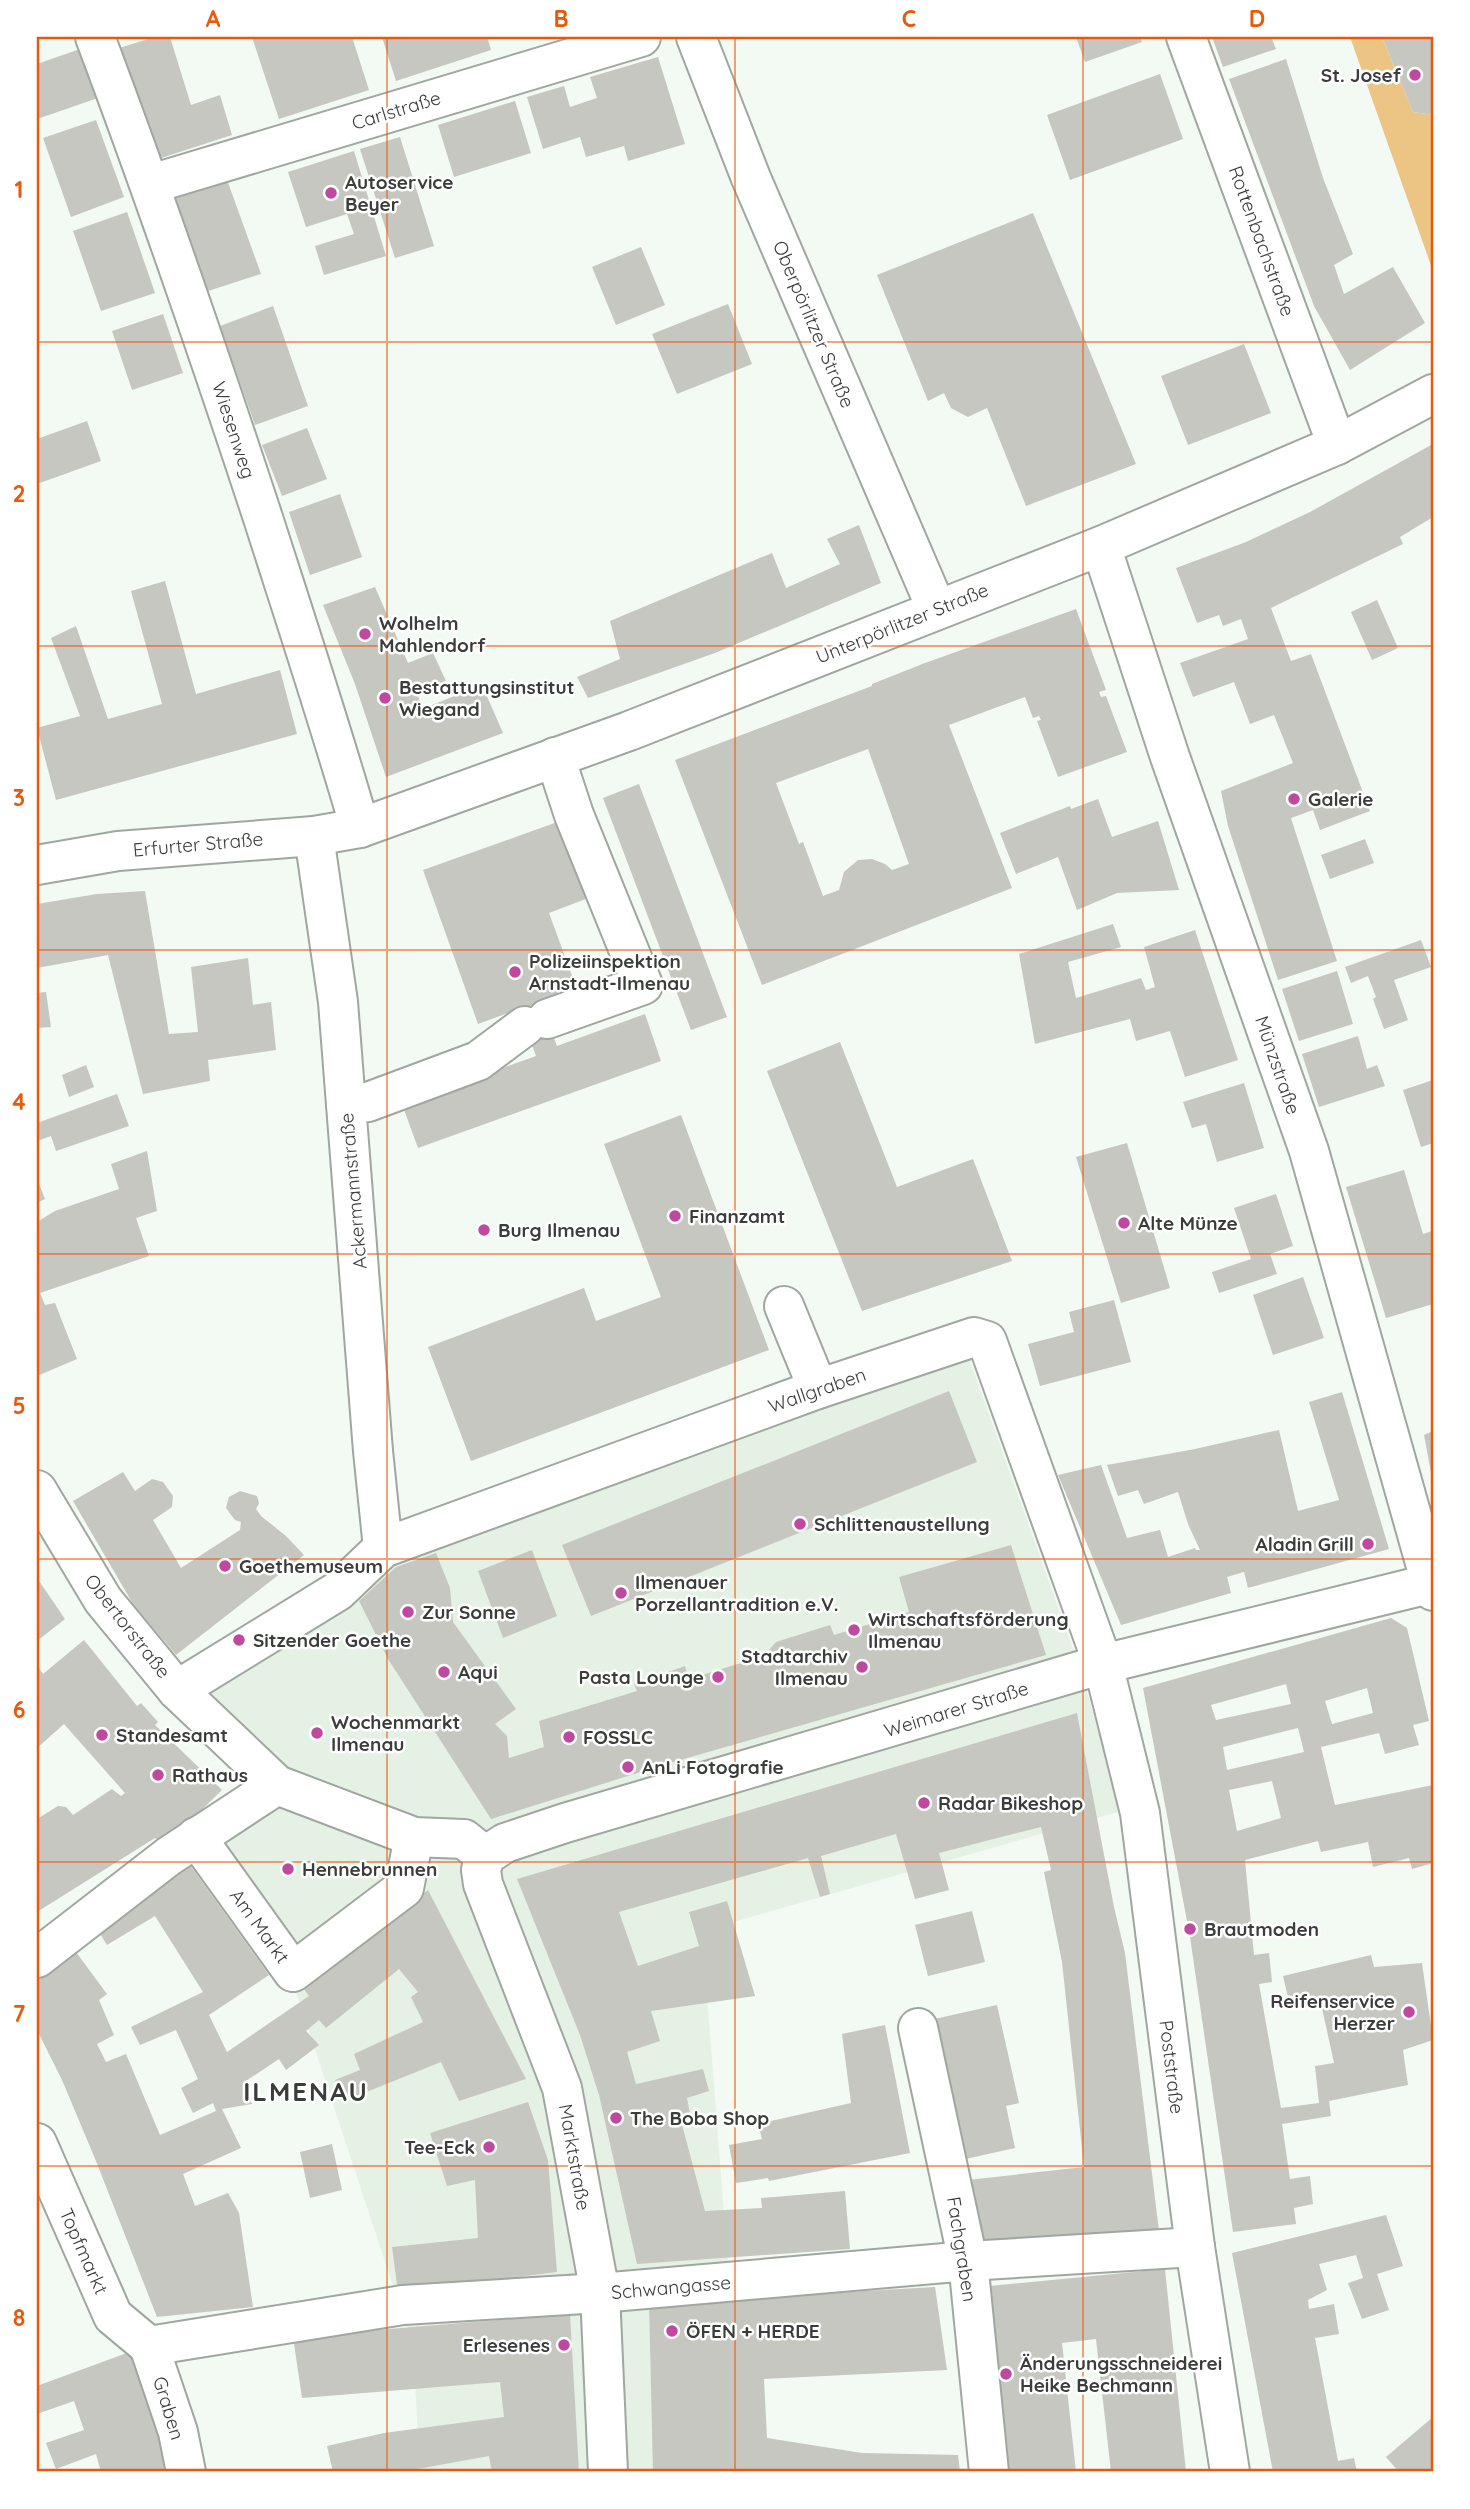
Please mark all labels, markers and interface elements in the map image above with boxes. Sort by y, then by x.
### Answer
text: A [206,4,221,33]
text: B [553,4,569,33]
text: C [902,4,916,33]
text: D [1249,4,1265,33]
place label: St. Josef [1321,63,1402,87]
marker: St. Josef [1407,67,1423,83]
street label: Carlstraße [349,85,443,135]
street label: Rottenbachstraße [1224,162,1300,320]
place label: Autoservice Beyer [345,170,453,216]
text: 1 [15,175,23,204]
marker: Autoservice Beyer [323,185,339,201]
street label: Oberpörlitzer Straße [768,237,860,411]
street label: Wiesenweg [207,378,261,482]
text: 2 [12,479,26,508]
street label: Unterpörlitzer Straße [812,577,992,669]
place label: Wolhelm Mahlendorf [379,611,486,657]
marker: Wolhelm Mahlendorf [357,626,373,642]
place label: Bestattungsinstitut Wiegand [399,675,575,721]
marker: Bestattungsinstitut Wiegand [377,690,393,706]
text: 3 [13,783,25,812]
place label: Galerie [1308,787,1374,811]
marker: Galerie [1286,791,1302,807]
street label: Erfurter Straße [132,826,264,862]
place label: Polizeiinspektion Arnstadt-Ilmenau [529,949,690,995]
marker: Polizeiinspektion Arnstadt-Ilmenau [507,964,523,980]
street label: Münzstraße [1250,1012,1306,1118]
text: 4 [12,1087,26,1116]
street label: Ackermannstraße [334,1112,372,1270]
place label: Finanzamt [689,1204,785,1228]
marker: Finanzamt [667,1208,683,1224]
place label: Alte Münze [1138,1211,1238,1235]
marker: Alte Münze [1116,1215,1132,1231]
place label: Burg Ilmenau [498,1218,620,1242]
marker: Burg Ilmenau [476,1222,492,1238]
street label: Wallgraben [765,1362,869,1418]
text: 5 [12,1391,26,1420]
place label: Schlittenaustellung [814,1512,990,1536]
marker: Schlittenaustellung [792,1516,808,1532]
place label: Aladin Grill [1256,1532,1354,1556]
marker: Aladin Grill [1360,1536,1376,1552]
place label: Goethemuseum [239,1554,383,1578]
marker: Goethemuseum [217,1558,233,1574]
street label: Obertorstraße [80,1569,176,1683]
place label: Ilmenauer Porzellantradition e.V. [635,1570,839,1616]
marker: Ilmenauer Porzellantradition e.V. [613,1585,629,1601]
place label: Zur Sonne [422,1600,516,1624]
marker: Zur Sonne [400,1604,416,1620]
place label: Wirtschaftsförderung Ilmenau [868,1607,1069,1653]
marker: Wirtschaftsförderung Ilmenau [846,1622,862,1638]
place label: Sitzender Goethe [253,1628,411,1652]
marker: Sitzender Goethe [231,1632,247,1648]
place label: Stadtarchiv Ilmenau [741,1644,848,1690]
marker: Stadtarchiv Ilmenau [854,1659,870,1675]
place label: Aqui [458,1660,498,1684]
marker: Aqui [436,1664,452,1680]
place label: Pasta Lounge [579,1665,704,1689]
marker: Pasta Lounge [710,1669,726,1685]
street label: Weimarer Straße [881,1676,1031,1742]
text: 6 [13,1695,25,1724]
place label: Wochenmarkt Ilmenau [331,1710,460,1756]
place label: Standesamt [116,1723,228,1747]
marker: Wochenmarkt Ilmenau [309,1725,325,1741]
place label: FOSSLC [583,1725,653,1749]
marker: Standesamt [94,1727,110,1743]
marker: FOSSLC [561,1729,577,1745]
place label: AnLi Fotografie [642,1755,784,1779]
marker: AnLi Fotografie [620,1759,636,1775]
place label: Rathaus [172,1763,248,1787]
marker: Rathaus [150,1767,166,1783]
place label: Radar Bikeshop [938,1791,1083,1815]
marker: Radar Bikeshop [916,1795,932,1811]
place label: Hennebrunnen [302,1857,437,1881]
marker: Hennebrunnen [280,1861,296,1877]
street label: Am Markt [225,1884,295,1968]
place label: Brautmoden [1204,1917,1319,1941]
marker: Brautmoden [1182,1921,1198,1937]
place label: Reifenservice Herzer [1270,1989,1395,2035]
text: 7 [13,1999,26,2028]
marker: Reifenservice Herzer [1401,2004,1417,2020]
street label: Poststraße [1154,2019,1190,2115]
district label: ILMENAU [243,2075,369,2108]
street label: Marktstraße [554,2102,596,2212]
place label: The Boba Shop [630,2106,769,2130]
marker: The Boba Shop [608,2110,624,2126]
place label: Tee-Eck [404,2135,475,2159]
marker: Tee-Eck [481,2139,497,2155]
street label: Fachgraben [942,2195,982,2303]
street label: Topfmarkt [54,2204,114,2298]
street label: Schwangasse [610,2270,732,2304]
text: 8 [13,2303,25,2332]
place label: ÖFEN + HERDE [686,2319,820,2343]
marker: ÖFEN + HERDE [664,2323,680,2339]
place label: Erlesenes [463,2333,550,2357]
marker: Erlesenes [556,2337,572,2353]
place label: Änderungsschneiderei Heike Bechmann [1020,2351,1222,2397]
marker: Änderungsschneiderei Heike Bechmann [998,2366,1014,2382]
street label: Graben [148,2373,190,2443]

